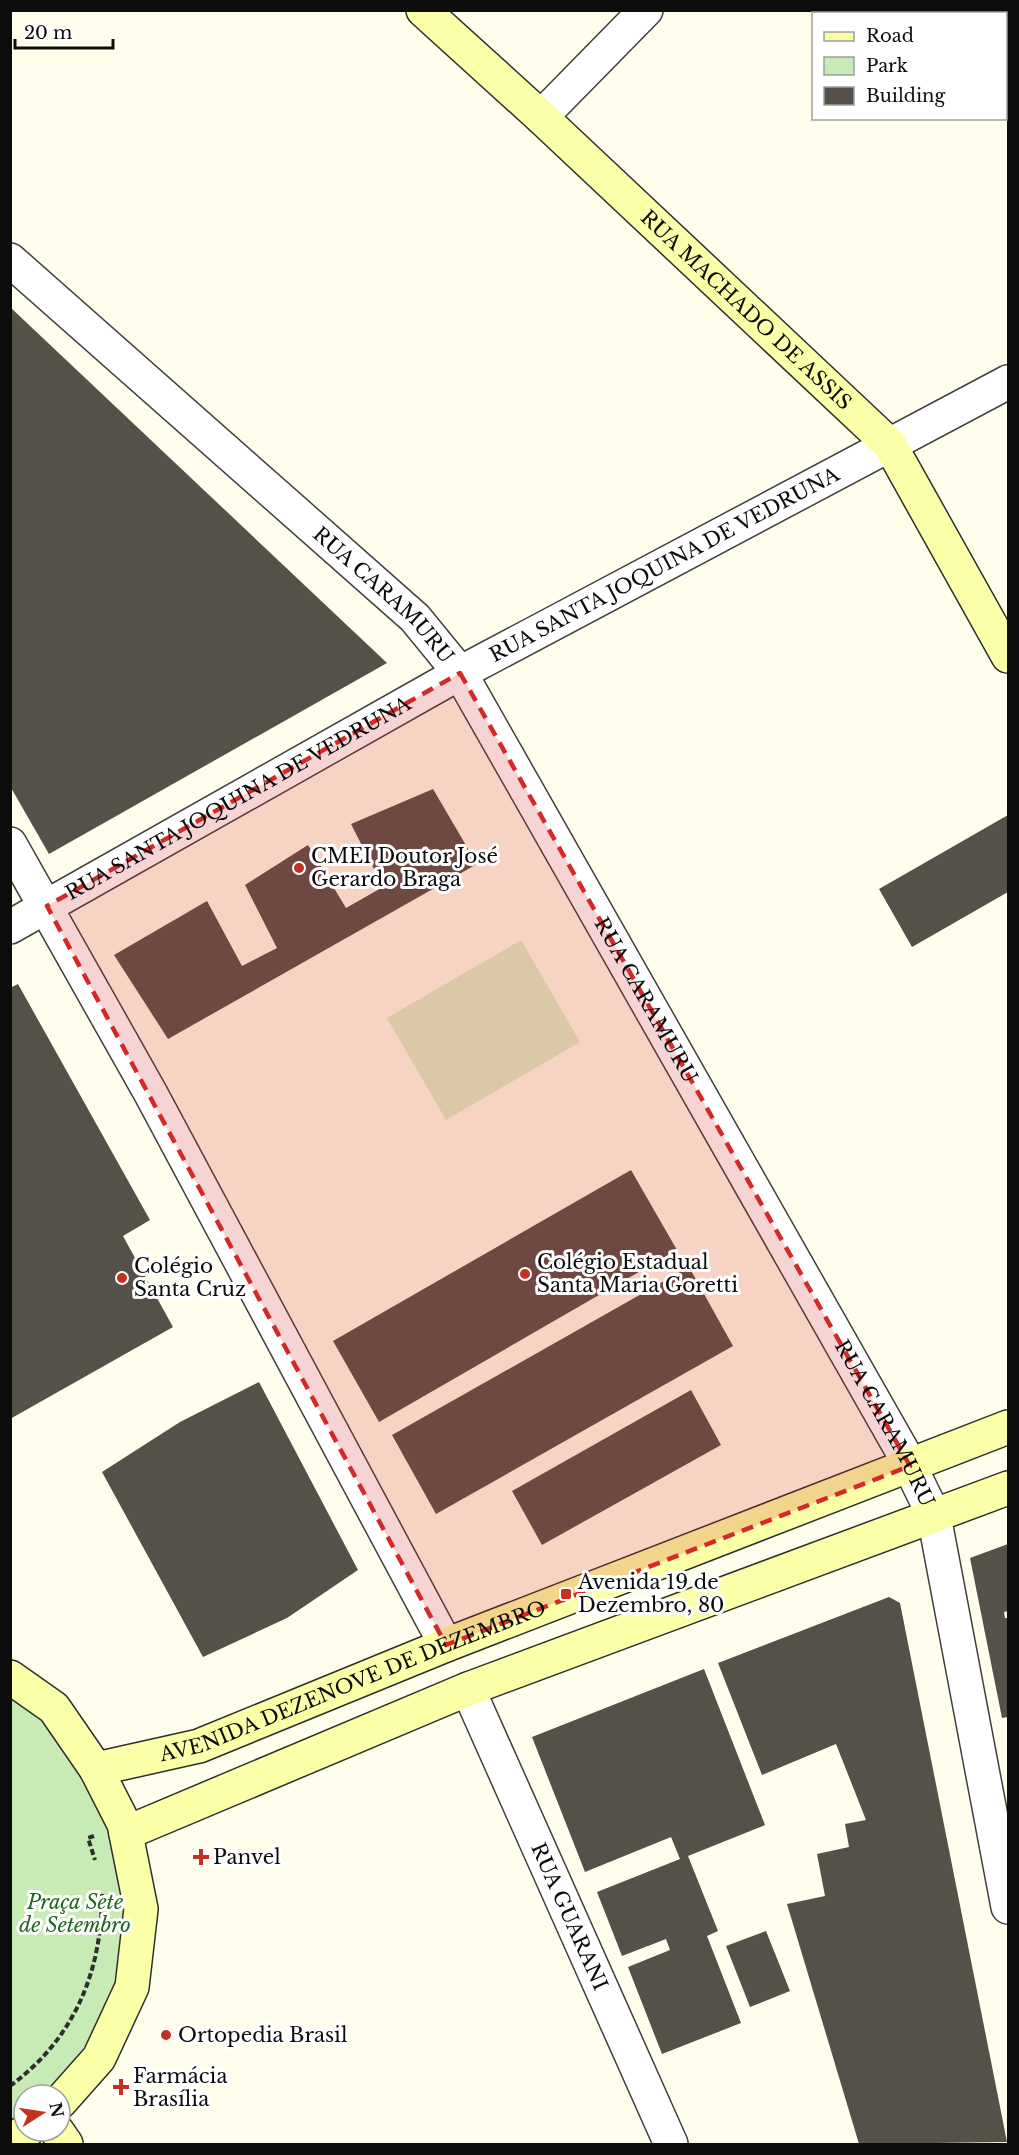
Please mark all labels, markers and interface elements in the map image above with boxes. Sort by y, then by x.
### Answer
scale bar [15,12,112,50]
legend [812,12,1007,120]
text: 20 m [24,22,72,44]
text: Road [866,25,914,47]
text: Park [866,55,908,77]
text: Building [866,85,945,107]
street label: RUA MACHADO DE ASSIS [636,205,857,415]
street label: RUA SANTA JOQUINA DE VEDRUNA [485,462,844,667]
street label: RUA CARAMURU [308,522,459,668]
street label: RUA SANTA JOQUINA DE VEDRUNA [61,691,416,905]
place label: CMEI Doutor José Gerardo Braga [311,844,498,891]
marker: CMEI Doutor José Gerardo Braga [292,861,306,875]
street label: RUA CARAMURU [590,913,703,1087]
place label: Colégio Estadual Santa Maria Goretti [537,1250,738,1297]
place label: Colégio Santa Cruz [134,1254,246,1301]
marker: Colégio Estadual Santa Maria Goretti [518,1267,532,1281]
marker: Colégio Santa Cruz [115,1271,129,1285]
street label: RUA CARAMURU [830,1336,940,1511]
place label: Avenida 19 de Dezembro, 80 [577,1570,724,1617]
marker: Avenida 19 de Dezembro, 80 [559,1587,573,1601]
street label: AVENIDA DEZENOVE DE DEZEMBRO [156,1595,549,1767]
street label: RUA GUARANI [526,1839,613,1994]
place label: Panvel [213,1845,281,1869]
marker: Panvel [194,1850,208,1864]
park label: Praça Sete de Setembro [19,1890,131,1937]
place label: Ortopedia Brasil [178,2023,347,2047]
marker: Ortopedia Brasil [159,2028,173,2042]
place label: Farmácia Brasília [133,2064,228,2111]
marker: Farmácia Brasília [114,2080,128,2094]
north arrow [12,2083,72,2143]
text: N [45,2100,68,2119]

